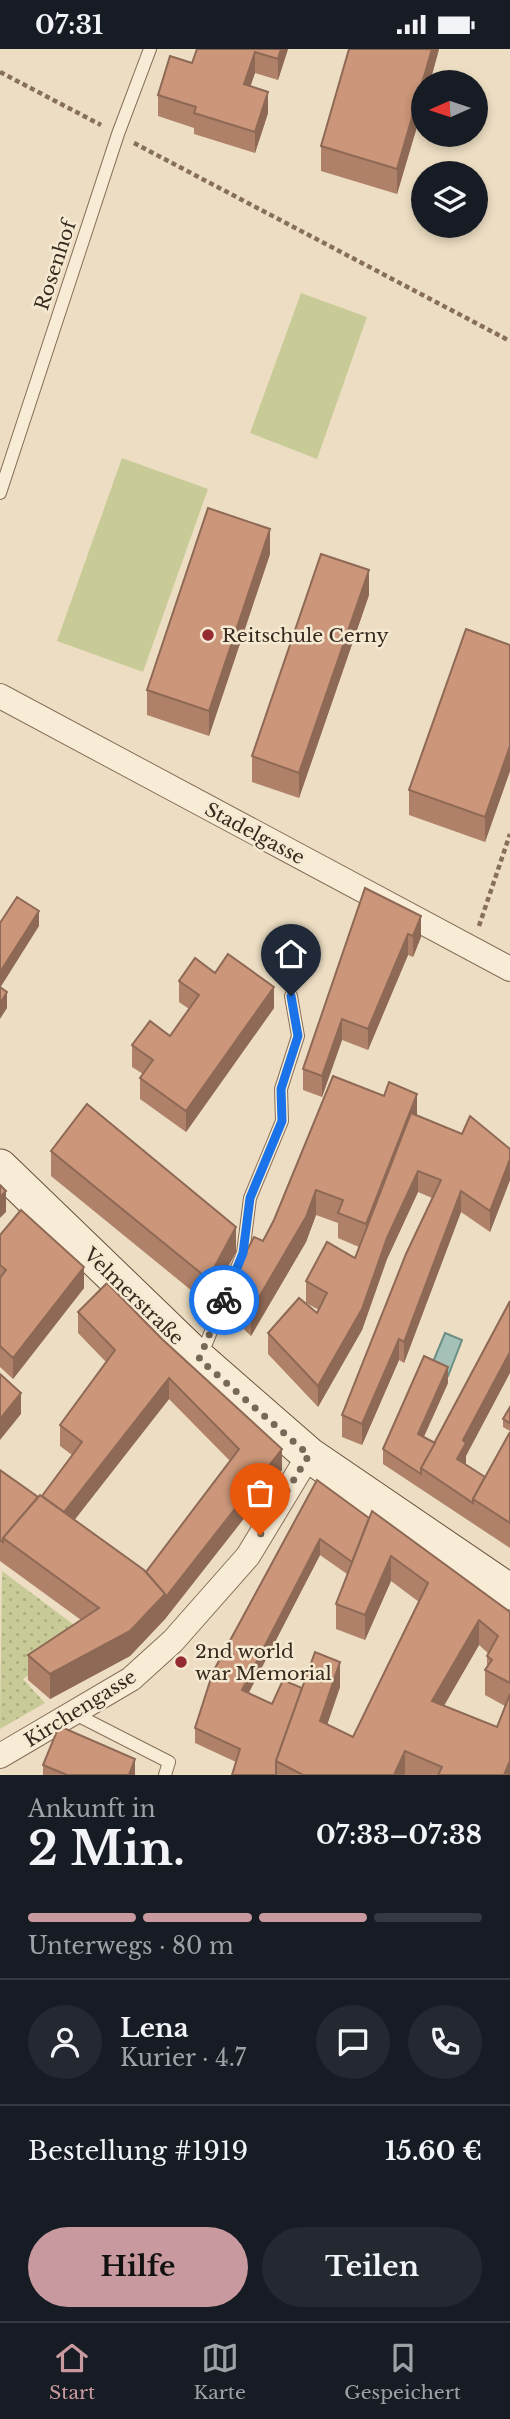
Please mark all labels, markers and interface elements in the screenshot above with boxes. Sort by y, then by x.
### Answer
text: 07:31 [35,9,103,41]
north arrow [411,70,488,147]
map controls [411,70,488,238]
button: layers [411,161,488,238]
street label: Rosenhof [30,215,81,313]
place label: Reitschule Cerny [222,624,389,647]
marker: Reitschule Cerny [200,627,216,643]
street label: Stadelgasse [201,798,309,869]
pin [261,924,321,996]
icon: home [272,935,310,973]
street label: Velmerstraße [78,1242,188,1350]
courier [189,1265,259,1335]
icon: bike [205,1281,243,1319]
pin [230,1463,290,1535]
icon: bag [241,1474,279,1512]
place label: 2nd world war Memorial [195,1640,332,1685]
marker: 2nd world war Memorial [173,1654,189,1670]
street label: Kirchengasse [20,1665,140,1752]
text: Ankunft in [28,1795,156,1823]
text: 07:33–07:38 [316,1819,482,1851]
text: 2 Min. [28,1820,185,1877]
text: Unterwegs · 80 m [28,1932,234,1960]
button: person [28,2005,102,2079]
button: chat [316,2005,390,2079]
button: phone [408,2005,482,2079]
text: Lena [120,2012,189,2044]
text: Kurier · 4.7 [120,2044,246,2072]
text: Bestellung #1919 [28,2135,248,2167]
text: 15.60 € [385,2135,482,2167]
button: Hilfe [28,2227,248,2307]
button: Teilen [262,2227,482,2307]
tab: Start [49,2339,95,2404]
tab: Karte [193,2339,246,2404]
tab: Gespeichert [344,2339,461,2404]

